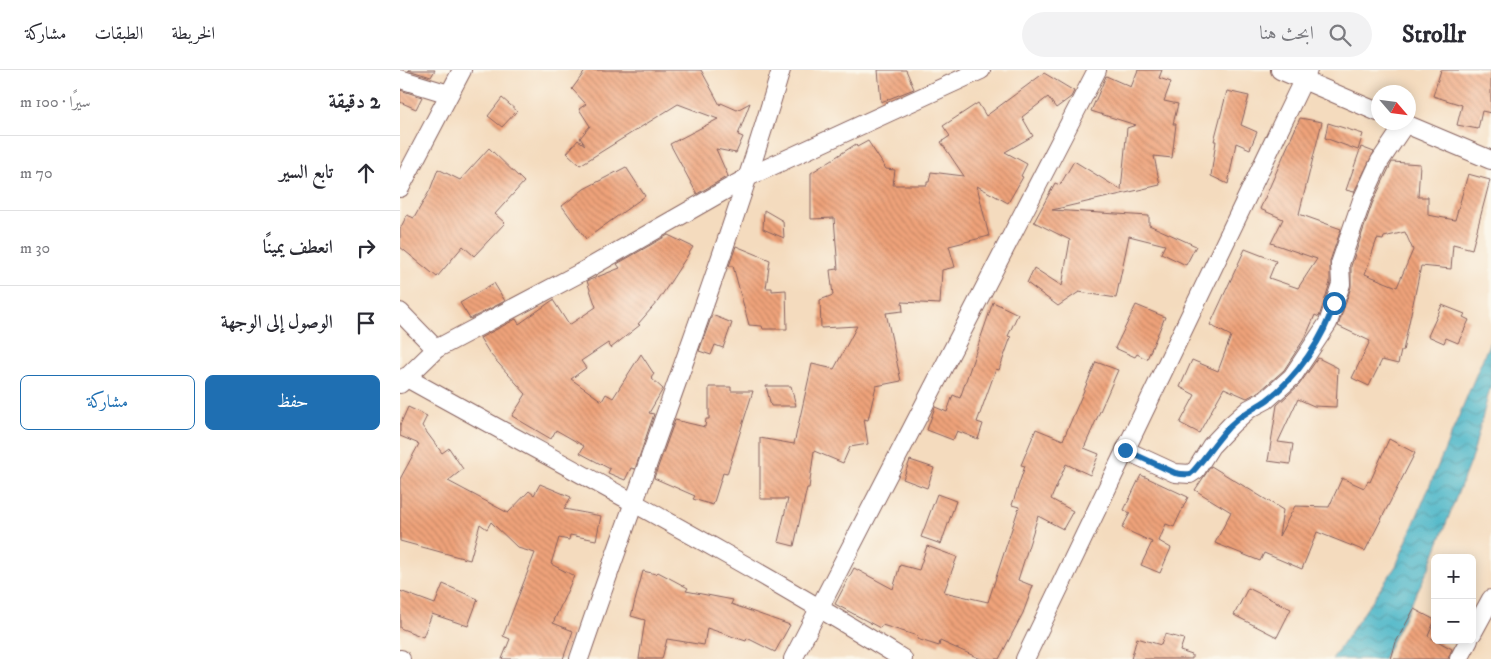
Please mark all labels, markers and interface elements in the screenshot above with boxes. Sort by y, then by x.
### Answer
search box [1022,12,1372,57]
text: Strollr [1402,20,1466,50]
icon: search [1326,21,1354,49]
text: ابحث هنا [1259,22,1314,45]
text: مشاركة [25,23,66,45]
text: الطبقات [94,23,143,45]
text: الخريطة [171,23,215,45]
north arrow [1371,85,1416,130]
text: 2 دقيقة [329,89,380,115]
text: سيرًا · 100 m [20,92,91,112]
icon: ahead [352,159,380,187]
text: تابع السير [279,161,333,184]
text: 70 m [20,163,53,183]
icon: right [352,234,380,262]
text: انعطف يمينًا [263,236,333,259]
text: 30 m [20,238,50,258]
route start [1323,292,1346,315]
icon: arrive [352,309,380,337]
text: الوصول إلى الوجهة [221,311,333,334]
button: مشاركة [20,375,195,430]
button: حفظ [205,375,380,430]
route end [1114,439,1137,462]
map controls [1431,554,1476,644]
button: + [1431,554,1476,599]
button: − [1431,599,1476,644]

